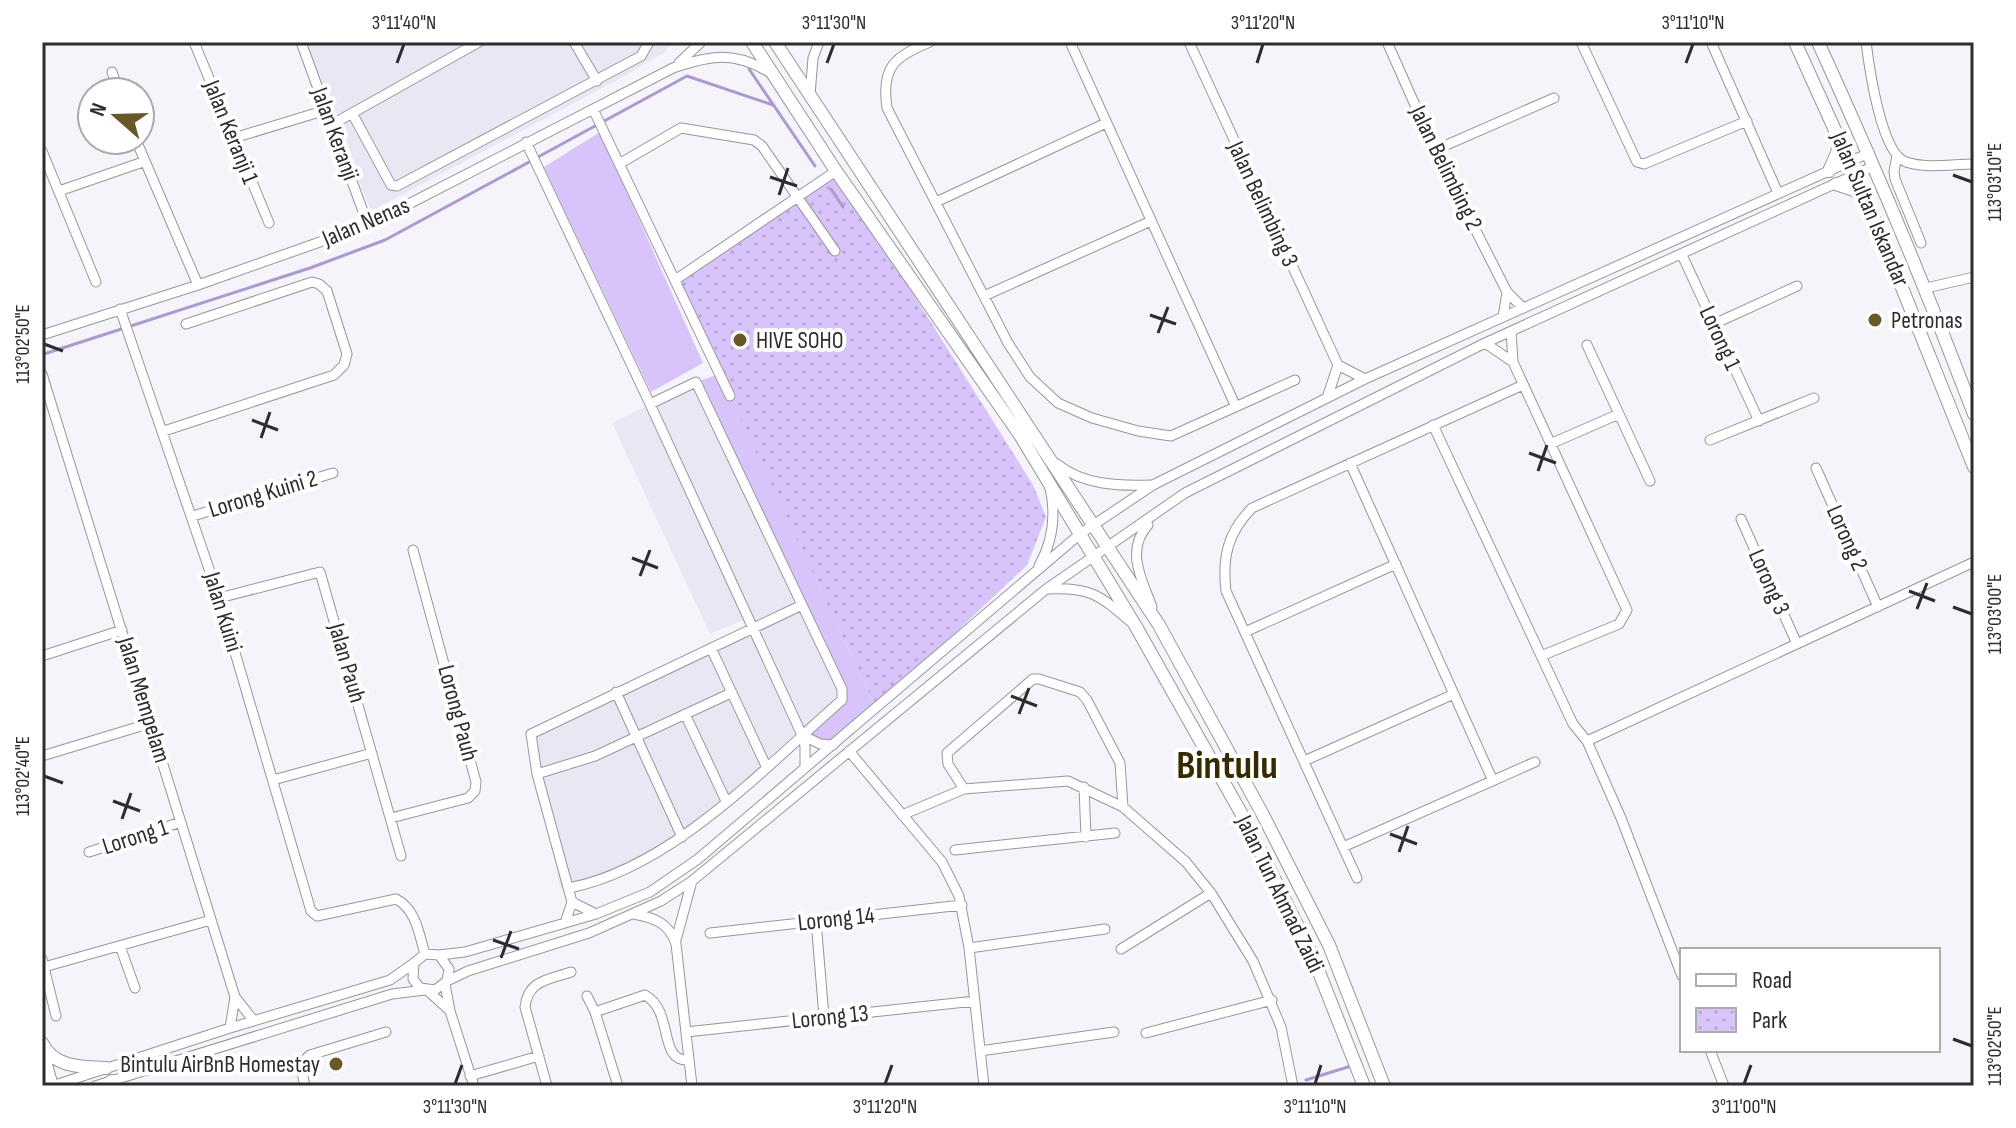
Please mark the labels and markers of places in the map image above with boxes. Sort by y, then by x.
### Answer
place label: Petronas [1891,306,1963,335]
marker: Petronas [1866,311,1884,329]
place label: HIVE SOHO [756,326,844,355]
marker: HIVE SOHO [731,331,749,349]
place label: Bintulu AirBnB Homestay [120,1050,320,1079]
marker: Bintulu AirBnB Homestay [327,1055,345,1073]

